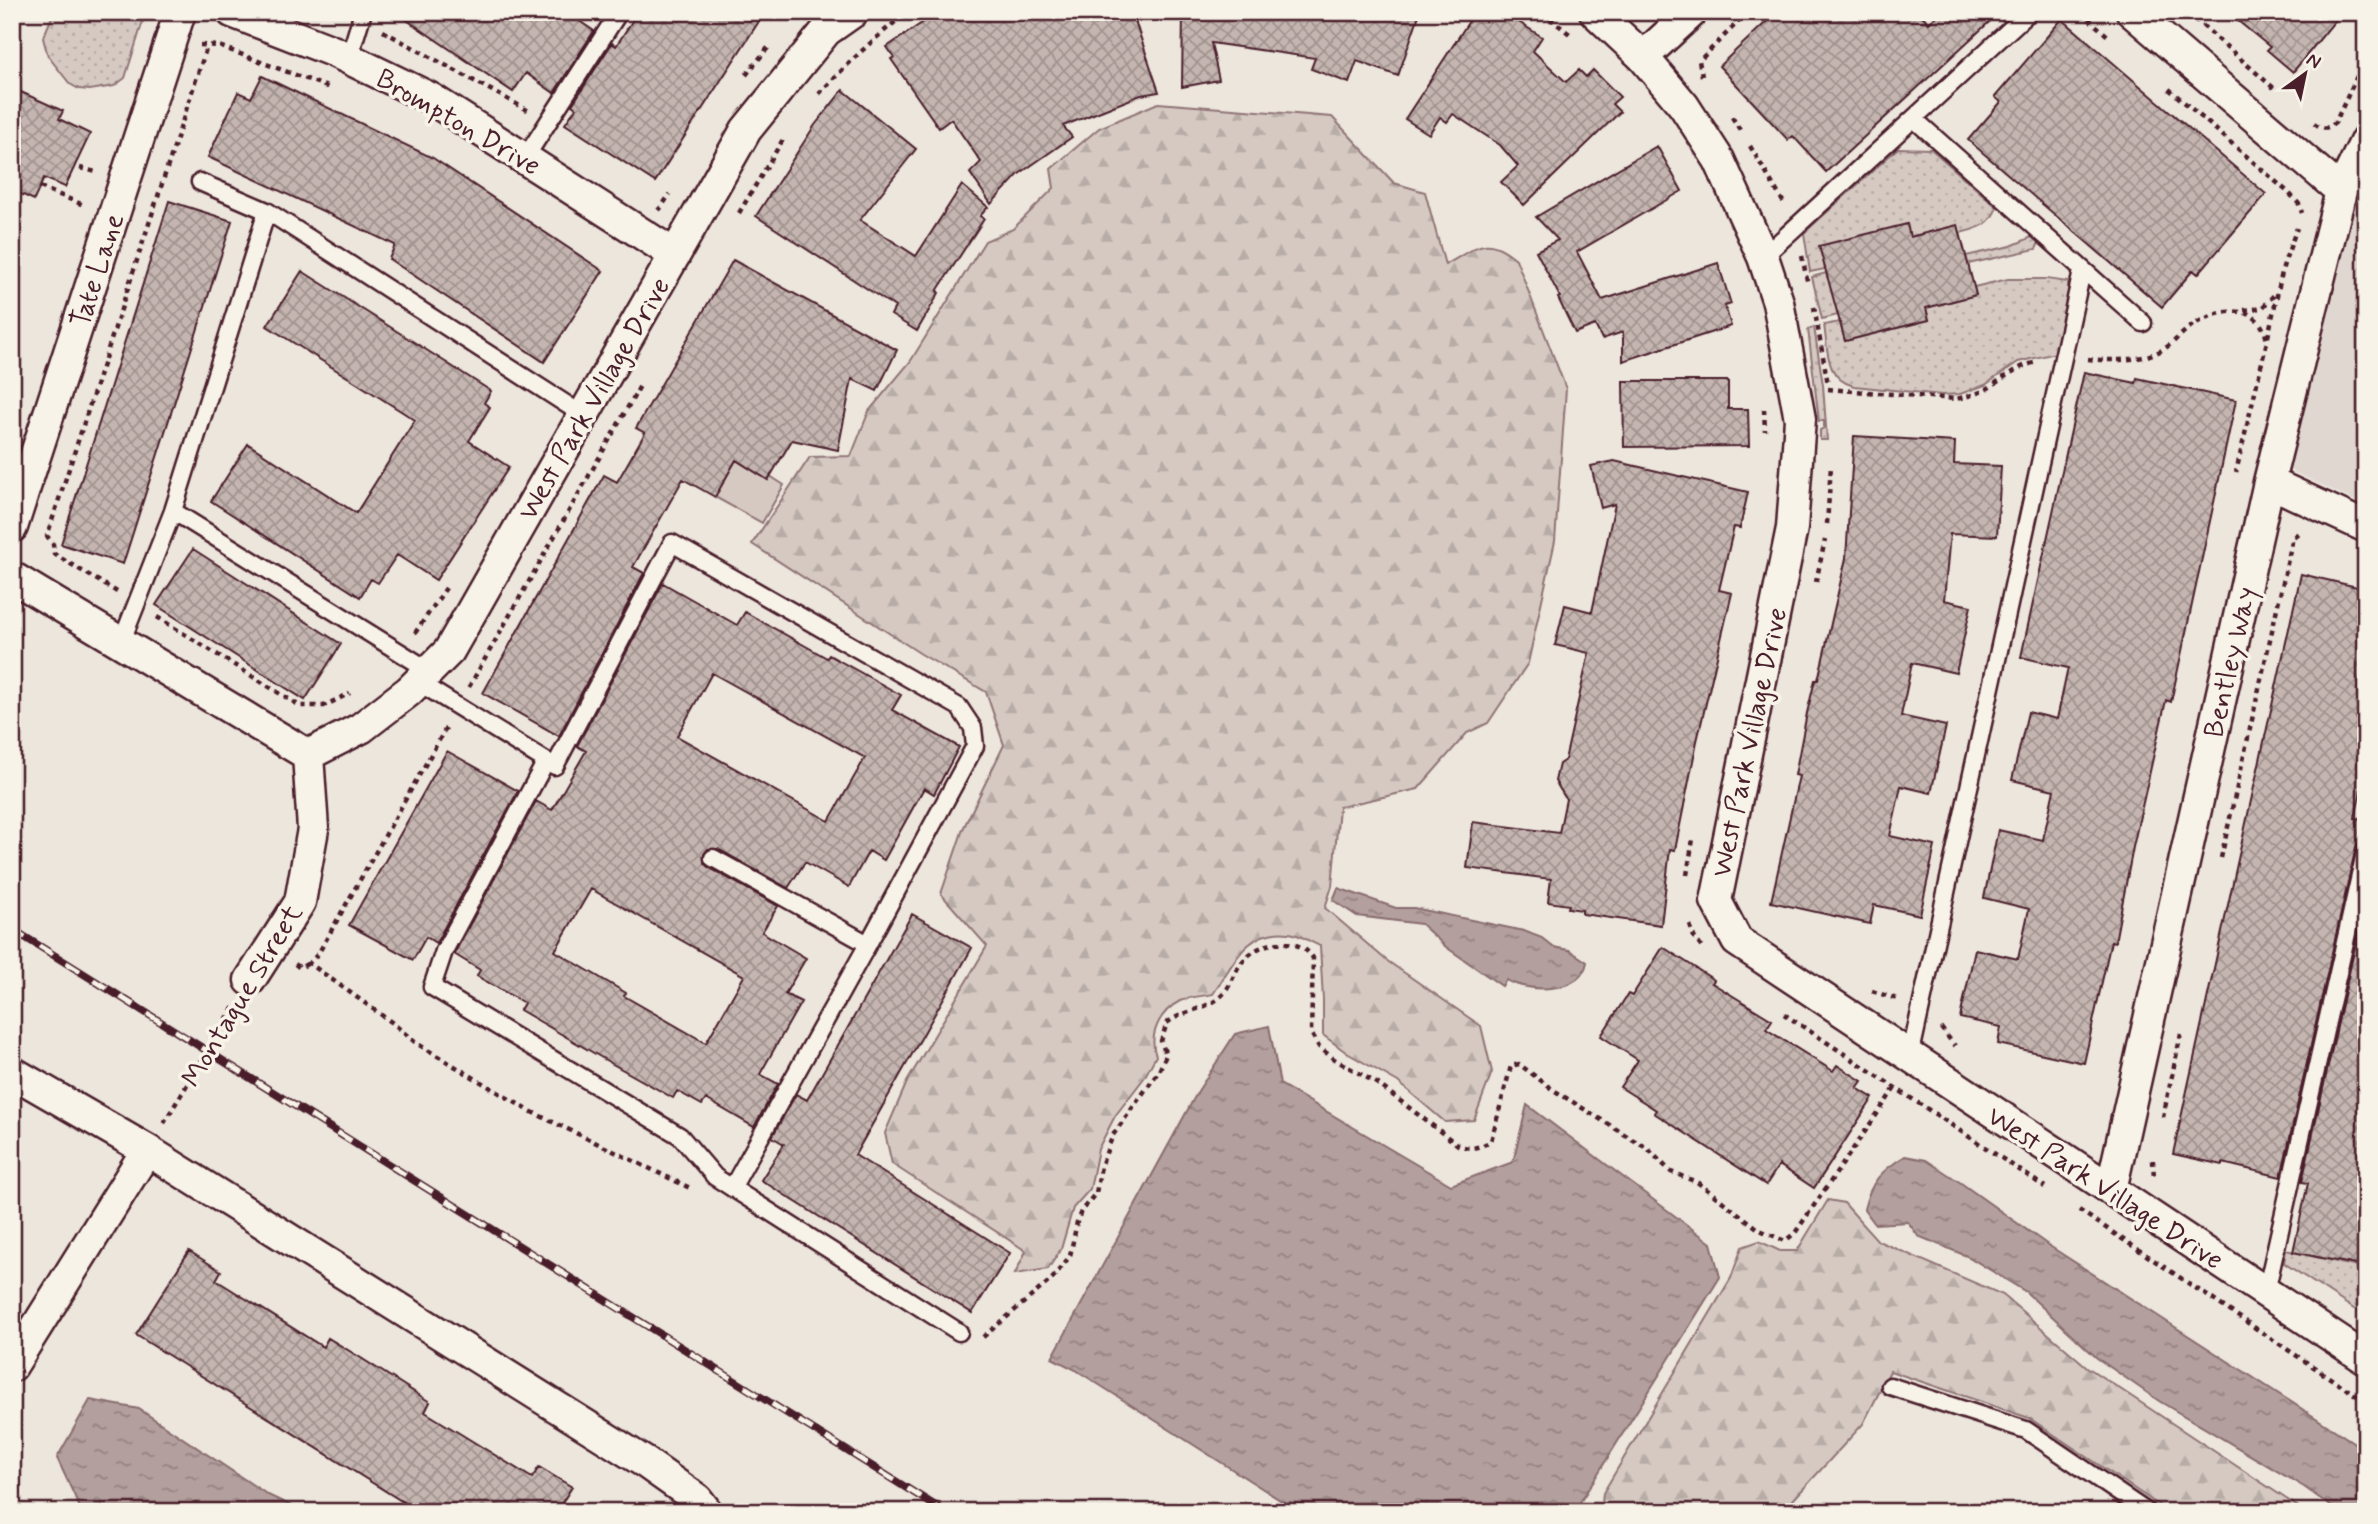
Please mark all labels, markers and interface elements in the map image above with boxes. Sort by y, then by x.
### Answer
north arrow [2270,38,2340,108]
text: N [2301,47,2326,75]
street label: Brompton Drive [369,61,547,185]
street label: Tate Lane [63,209,134,332]
street label: West Park Village Drive [510,271,680,528]
street label: Bentley Way [2196,584,2267,742]
street label: West Park Village Drive [1704,604,1797,881]
street label: Montague Street [174,897,313,1095]
street label: West Park Village Drive [1979,1099,2230,1279]

